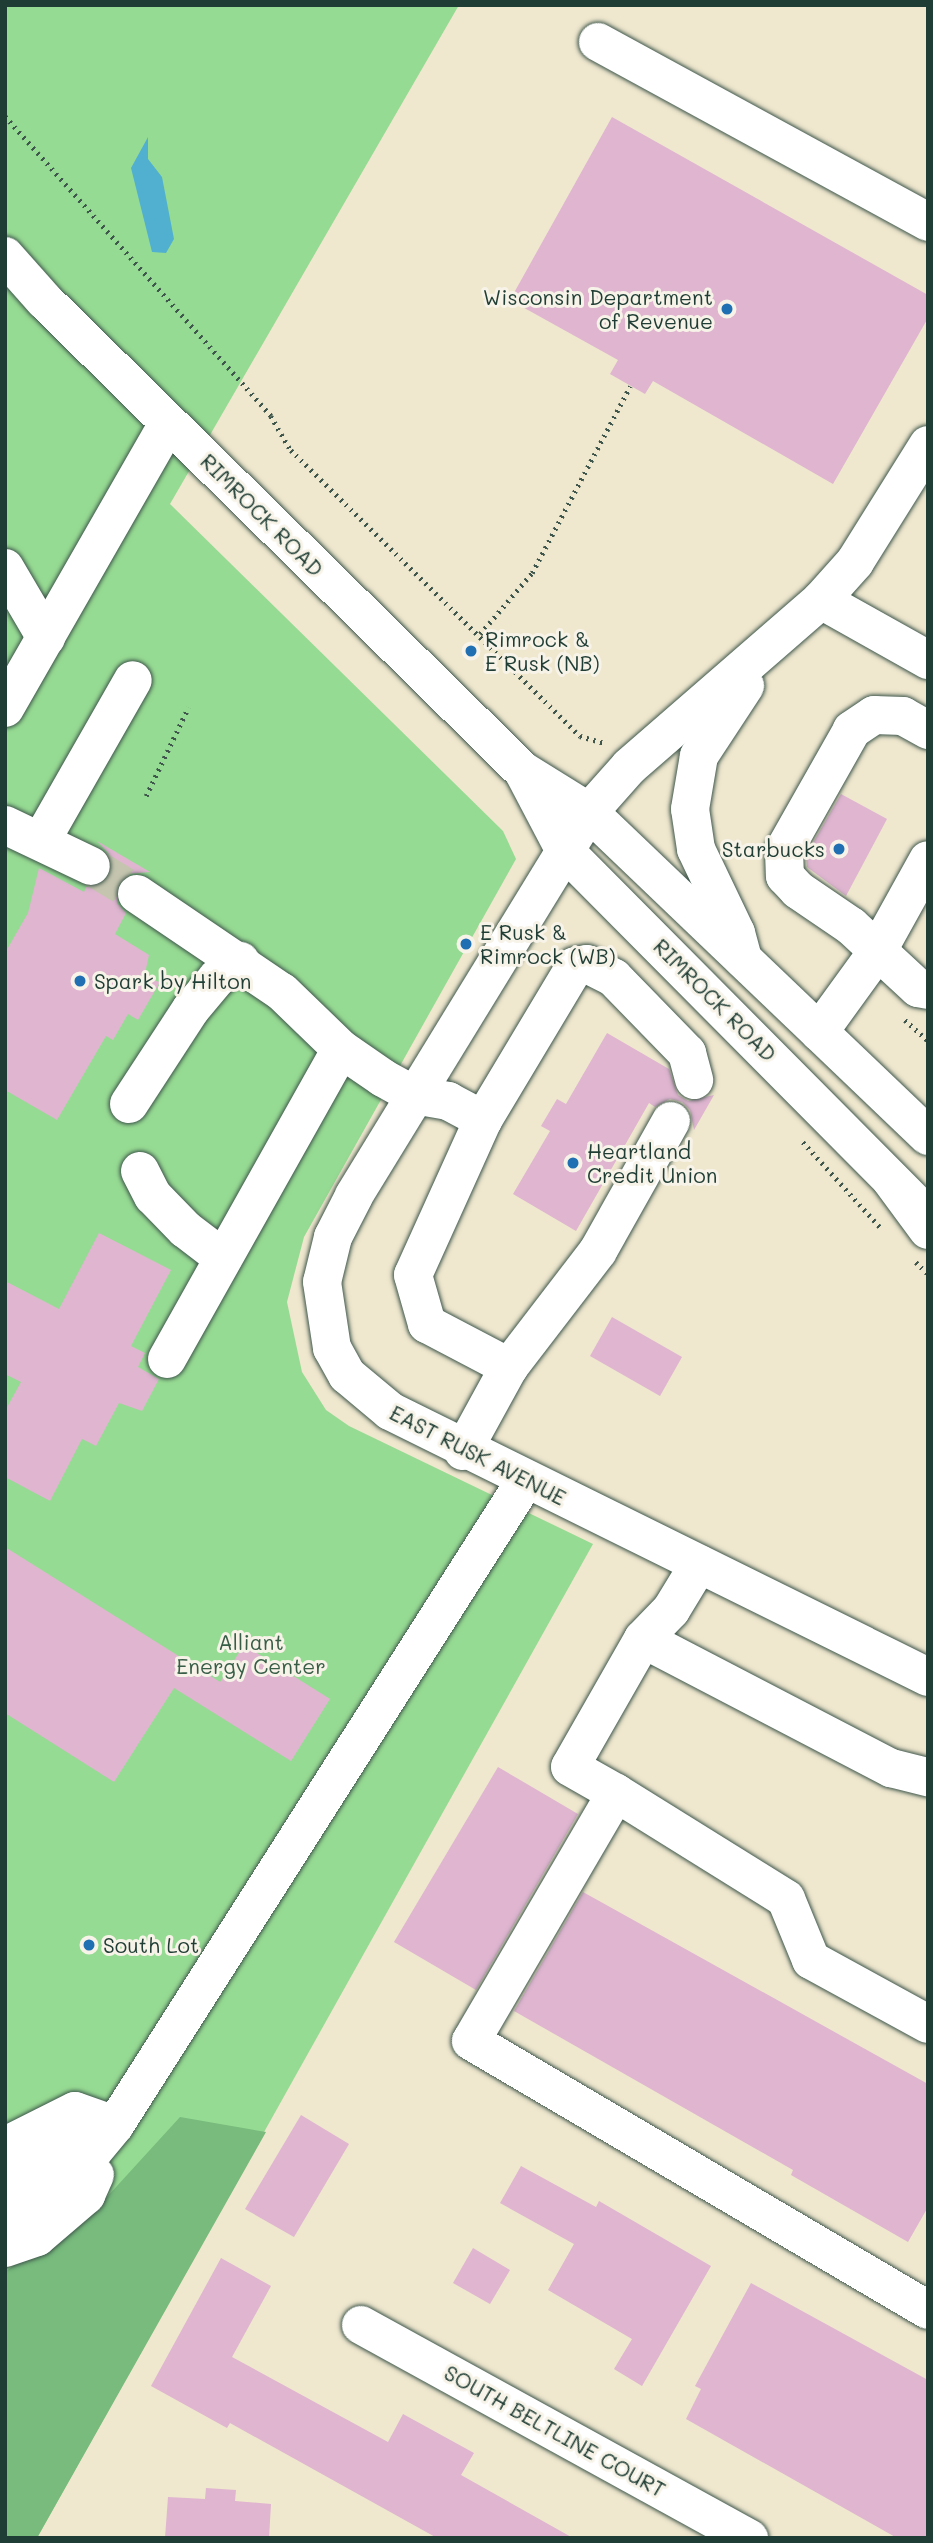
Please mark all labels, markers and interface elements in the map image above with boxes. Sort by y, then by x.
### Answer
place label: Wisconsin Department of Revenue [483,284,713,334]
marker: Wisconsin Department of Revenue [719,301,735,317]
street label: RIMROCK ROAD [195,448,329,582]
place label: Rimrock & E Rusk (NB) [485,626,600,676]
marker: Rimrock & E Rusk (NB) [463,643,479,659]
place label: Starbucks [722,836,825,862]
marker: Starbucks [831,841,847,857]
place label: E Rusk & Rimrock (WB) [480,919,616,969]
street label: RIMROCK ROAD [648,933,782,1067]
marker: E Rusk & Rimrock (WB) [458,936,474,952]
place label: Spark by Hilton [94,968,251,994]
marker: Spark by Hilton [72,973,88,989]
place label: Heartland Credit Union [587,1138,717,1188]
marker: Heartland Credit Union [565,1155,581,1171]
street label: EAST RUSK AVENUE [386,1400,570,1510]
park label: Alliant Energy Center [176,1629,326,1679]
place label: South Lot [103,1932,199,1958]
marker: South Lot [81,1937,97,1953]
street label: SOUTH BELTLINE COURT [440,2360,670,2502]

